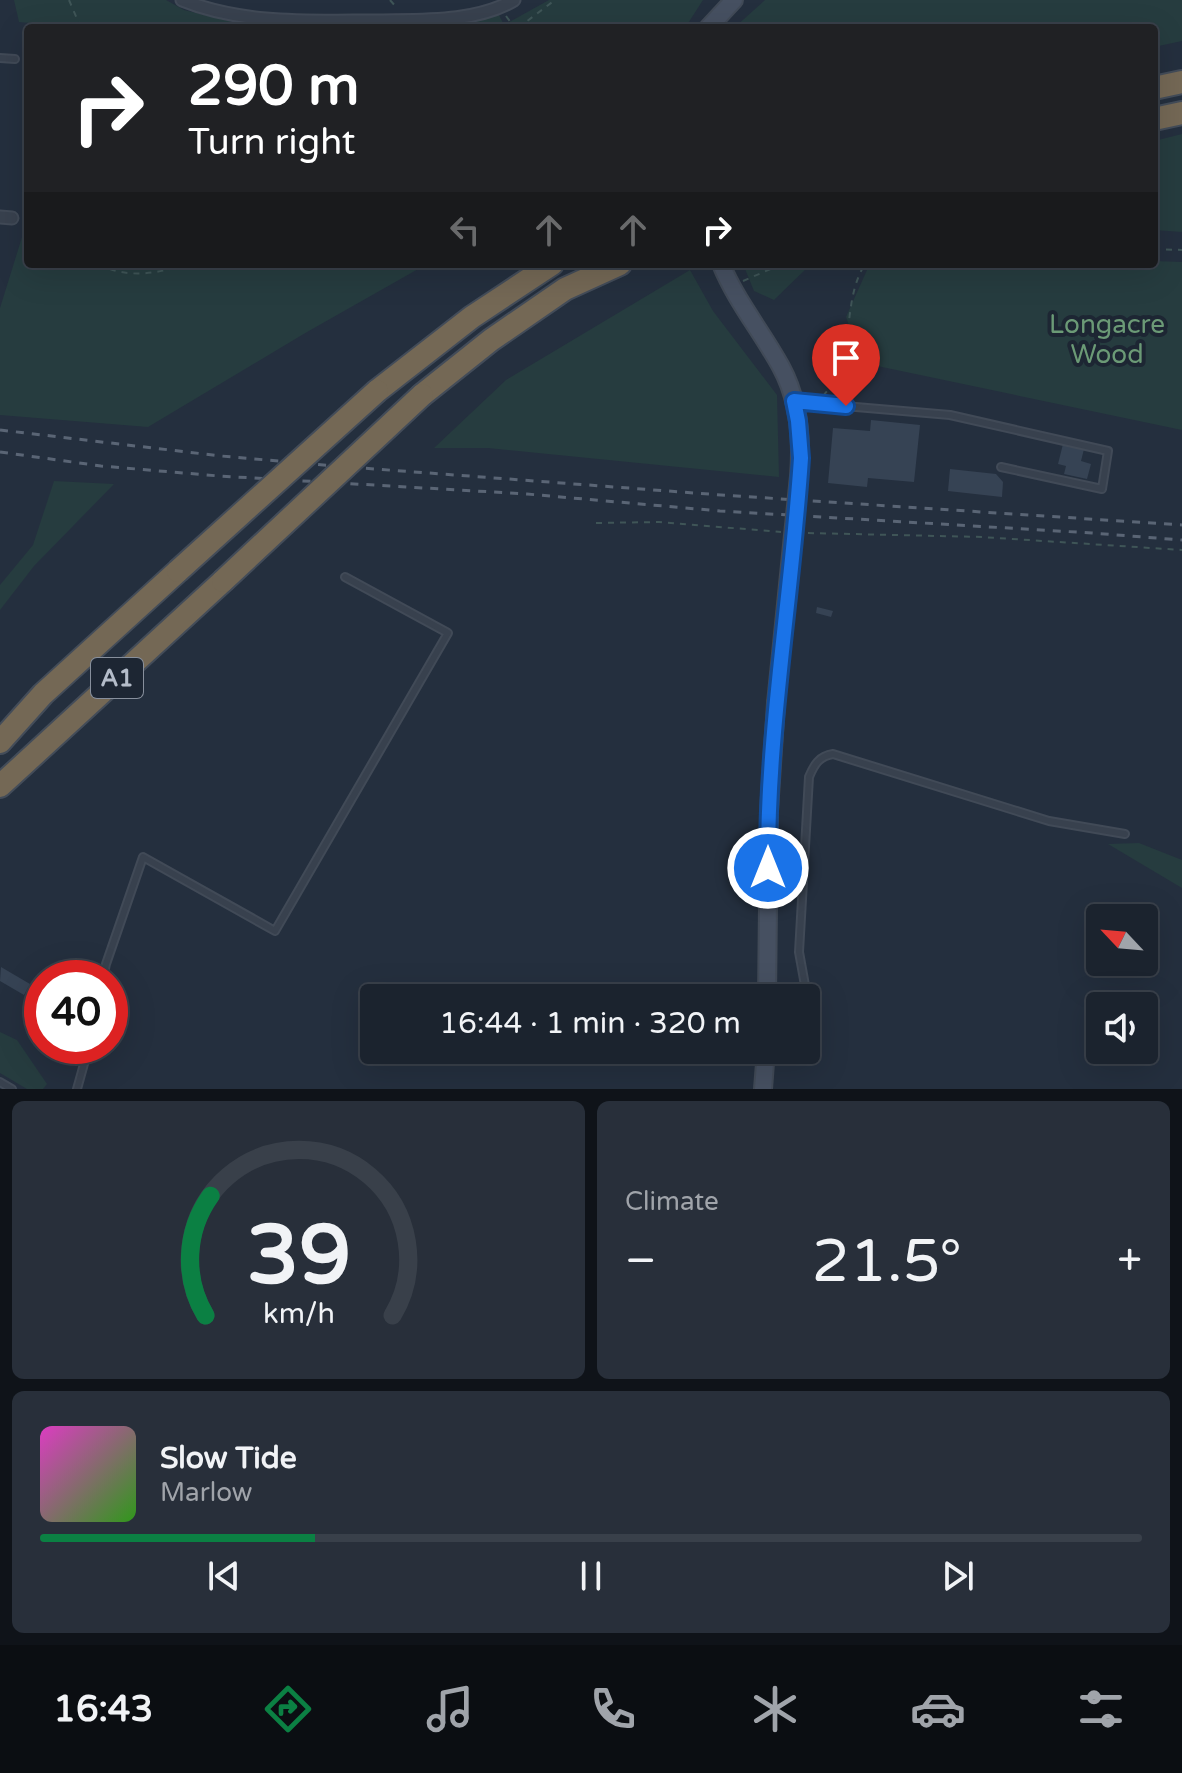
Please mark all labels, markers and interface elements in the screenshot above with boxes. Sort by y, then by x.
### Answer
text: 290 m [188,53,359,120]
icon: right [56,56,160,160]
text: Turn right [188,121,355,164]
icon: left [443,208,487,252]
icon: ahead [527,208,571,252]
icon: ahead [611,208,655,252]
icon: right [695,208,739,252]
park label: Longacre Wood [1049,309,1165,370]
pin [812,324,880,406]
icon: arrive [824,336,868,380]
road number: A1 [91,658,143,698]
position arrow [726,826,810,910]
north arrow [1086,904,1158,976]
map controls [1086,904,1158,1064]
speed limit sign: 40 [24,960,128,1064]
button: sound [1086,992,1158,1064]
text: 16:44 · 1 min · 320 m [439,1005,741,1042]
text: Climate [625,1186,719,1217]
text: 39 [246,1206,351,1306]
text: 21.5° [812,1226,962,1298]
text: − [625,1235,656,1288]
text: + [1117,1235,1142,1288]
text: km/h [263,1297,334,1331]
text: Slow Tide [160,1440,297,1477]
text: Marlow [160,1477,252,1508]
icon: previous [202,1554,246,1598]
icon: pause [569,1554,613,1598]
icon: next [936,1554,980,1598]
icon: directions [260,1681,316,1737]
icon: music [422,1681,478,1737]
icon: phone [585,1681,641,1737]
icon: climate [747,1681,803,1737]
icon: car [910,1681,966,1737]
icon: filters [1073,1681,1129,1737]
text: 16:43 [53,1688,153,1731]

